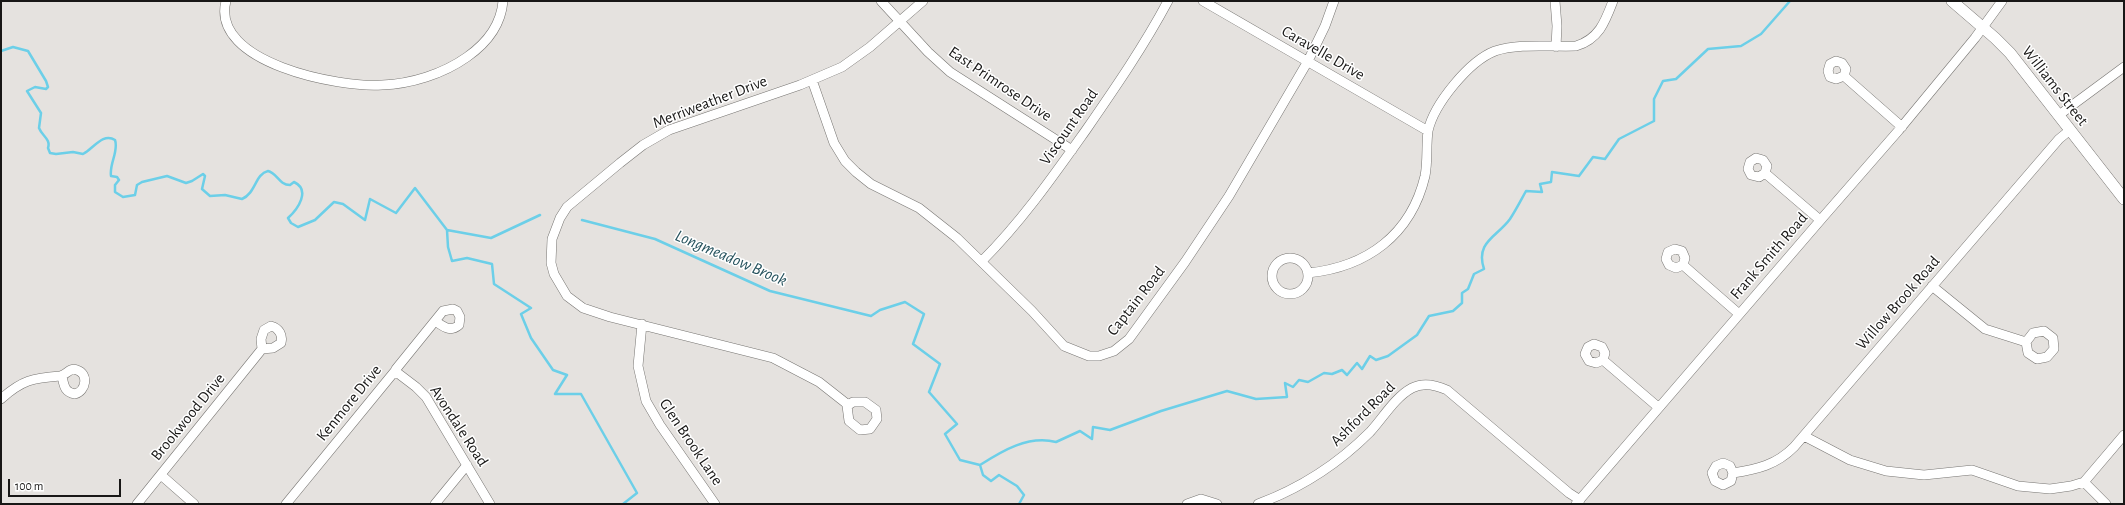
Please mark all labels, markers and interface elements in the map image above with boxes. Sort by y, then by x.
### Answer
street label: Caravelle Drive [1278,21,1368,85]
street label: East Primrose Drive [945,42,1055,126]
street label: Williams Street [2018,42,2092,130]
street label: Merriweather Drive [650,71,770,133]
street label: Viscount Road [1036,85,1102,169]
street label: Frank Smith Road [1726,209,1812,303]
water label: Longmeadow Brook [672,225,790,291]
street label: Willow Brook Road [1852,252,1944,354]
street label: Captain Road [1103,262,1169,340]
street label: Kenmore Drive [312,361,386,445]
street label: Brookwood Drive [147,369,229,465]
street label: Ashford Road [1327,378,1399,450]
street label: Avondale Road [426,382,492,470]
street label: Glen Brook Lane [655,395,727,489]
scale bar [10,471,123,497]
text: 100 m [15,480,43,492]

